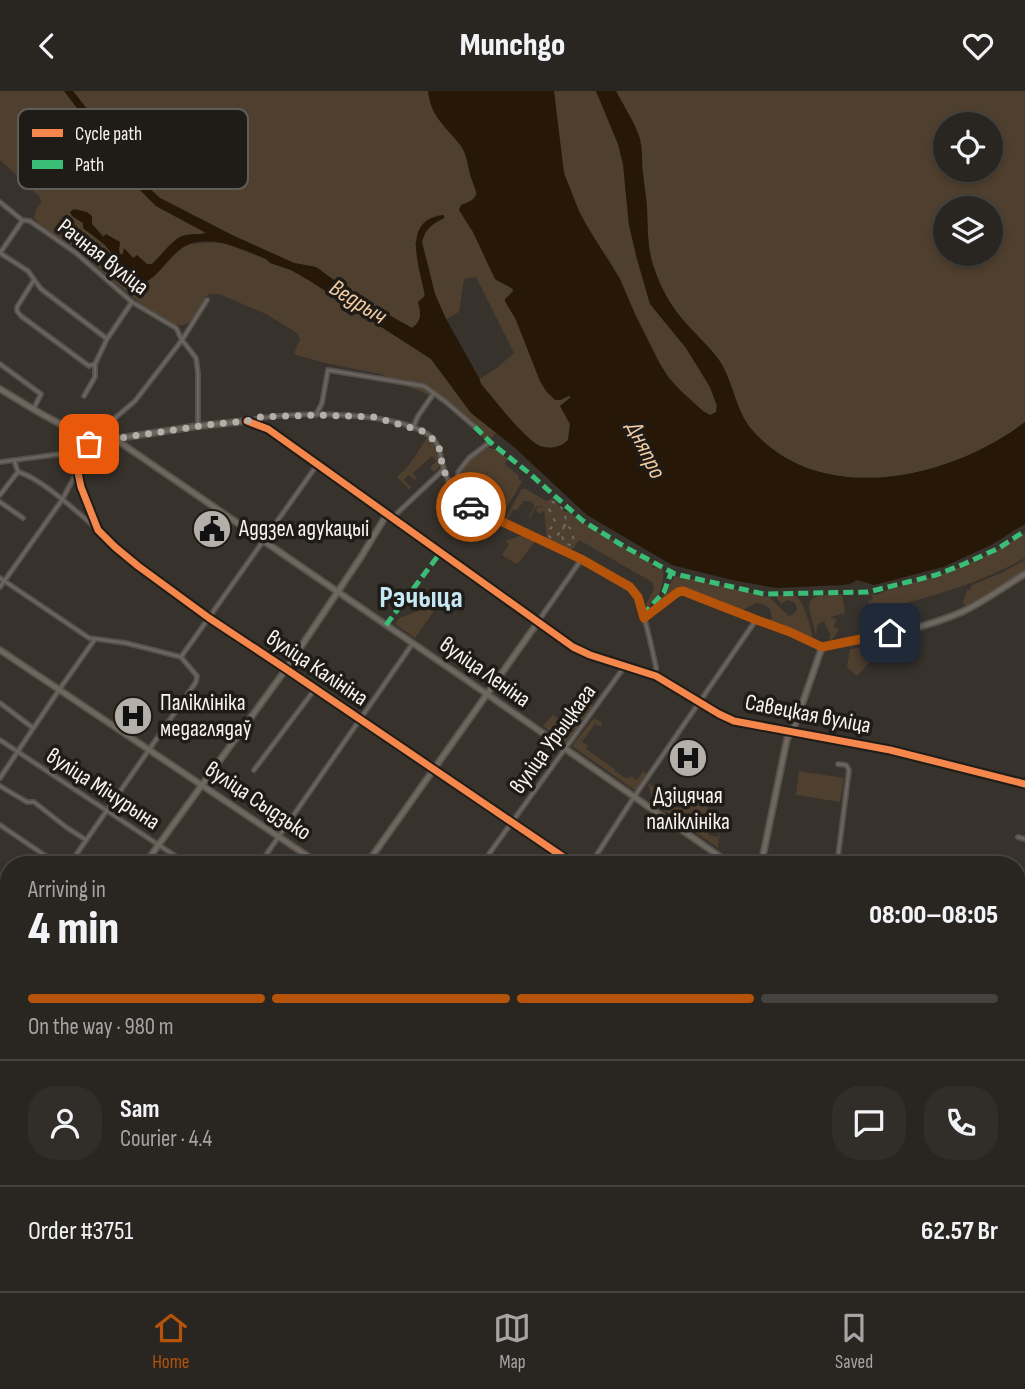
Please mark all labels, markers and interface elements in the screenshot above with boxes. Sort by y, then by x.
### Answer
text: Munchgo [460,26,565,65]
icon: back [28,27,66,65]
icon: heart [959,27,997,65]
legend [18,109,248,189]
map controls [933,112,1003,266]
button: locate [933,112,1003,182]
text: Cycle path [75,123,142,146]
text: Path [75,154,104,177]
button: layers [933,196,1003,266]
street label: Рачная вуліца [52,213,154,301]
water label: Ведрыч [324,273,393,331]
pin [59,414,119,474]
water label: Дняпро [619,415,672,484]
icon: bag [70,425,108,463]
courier [436,472,506,542]
icon: car [452,488,490,526]
public building icon: Аддзел адукацыі [191,508,233,550]
place label: Аддзел адукацыі [238,515,369,543]
district label: Рэчыца [379,580,463,616]
pin [860,603,920,663]
icon: home [871,614,909,652]
street label: вуліца Калініна [261,624,373,712]
street label: вуліца Леніна [434,631,536,713]
street label: вуліца Урыцкага [504,679,602,799]
street label: Савецкая вуліца [743,688,873,740]
place label: Паліклініка медаглядаў [160,689,252,743]
hospital icon: Паліклініка медаглядаў [112,695,154,737]
hospital icon: Дзіцячая паліклініка [667,737,709,779]
street label: вуліца Мічурына [41,742,165,836]
street label: вуліца Сыдзько [200,755,316,847]
place label: Дзіцячая паліклініка [646,782,730,836]
text: Arriving in [28,876,106,904]
text: 08:00–08:05 [869,900,998,931]
text: 4 min [28,902,119,957]
text: On the way · 980 m [28,1013,173,1041]
button: person [28,1086,102,1160]
button: chat [832,1086,906,1160]
button: phone [924,1086,998,1160]
text: Sam [120,1094,160,1125]
text: Courier · 4.4 [120,1125,212,1153]
text: Order #3751 [28,1216,133,1247]
text: 62.57 Br [921,1216,998,1247]
tab: Home [152,1309,190,1374]
tab: Map [493,1309,531,1374]
tab: Saved [835,1309,873,1374]

